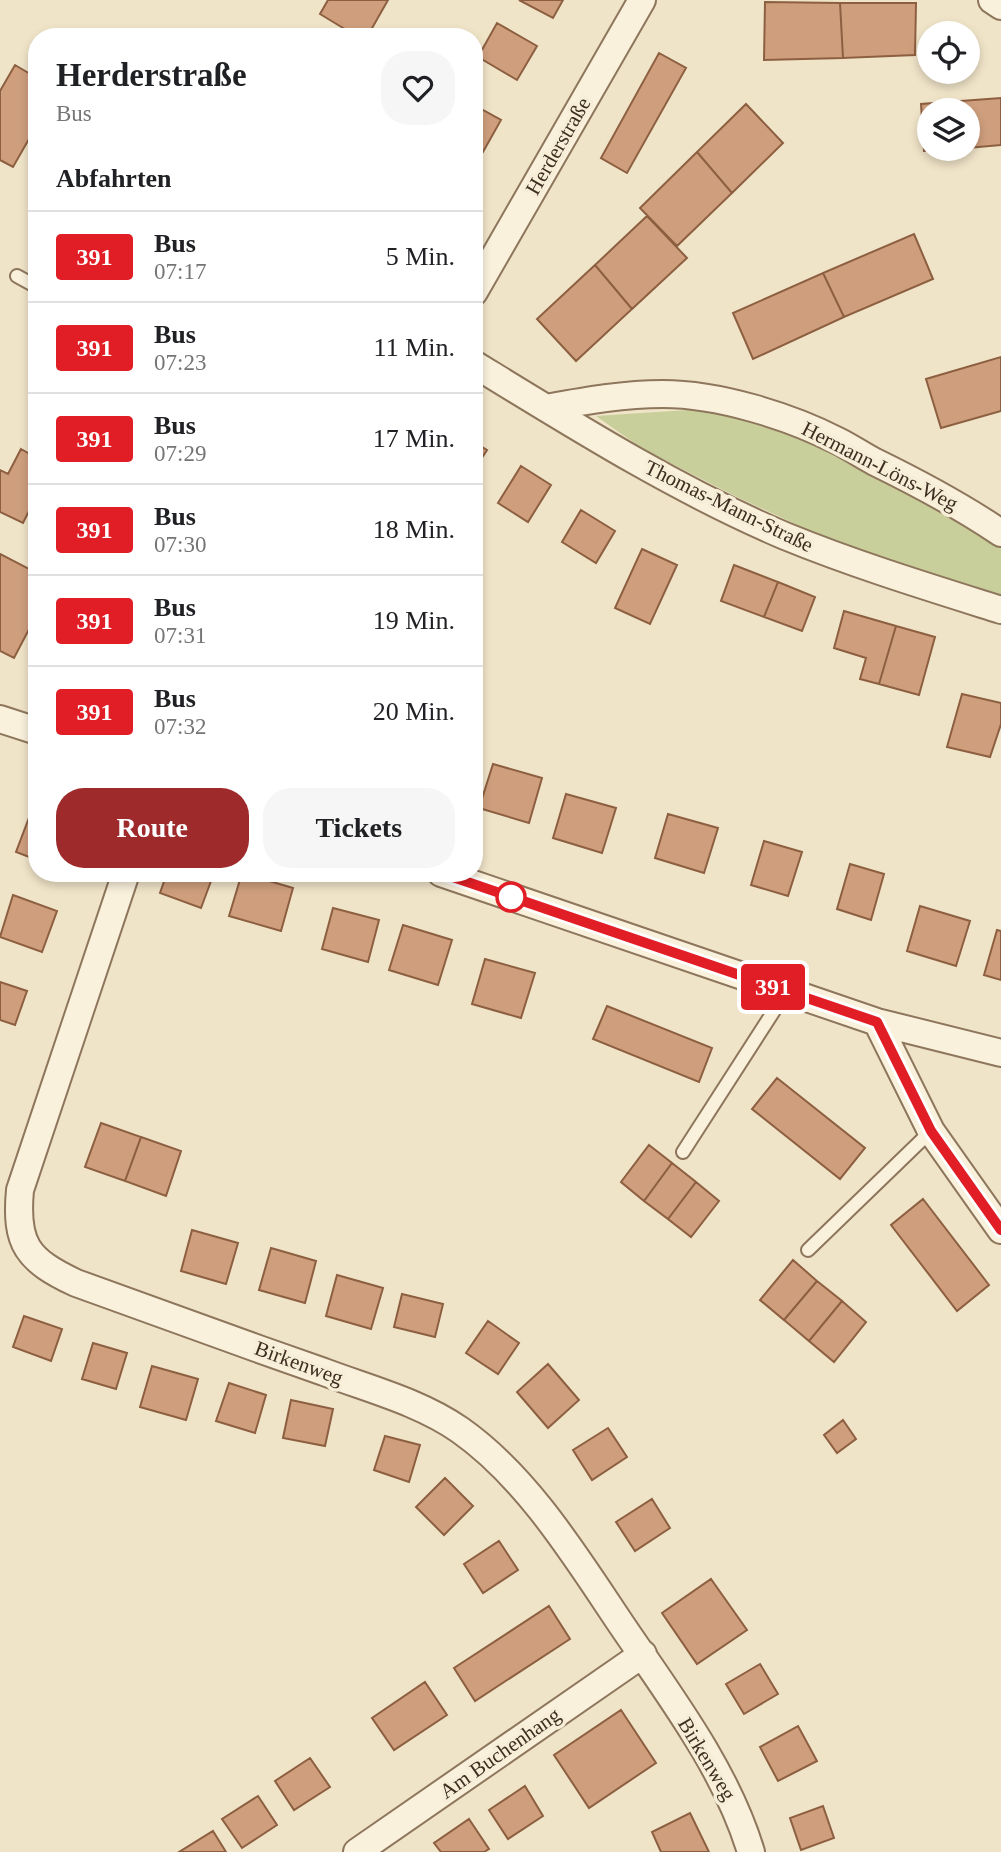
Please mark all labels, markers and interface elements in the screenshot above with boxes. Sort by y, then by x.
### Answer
map controls [917,21,980,161]
button: locate [917,21,980,84]
button: heart [381,51,455,125]
text: Herderstraße [56,57,247,93]
street label: Herderstraße [520,93,596,199]
button: layers [917,98,980,161]
text: Bus [56,101,92,126]
text: Abfahrten [56,164,172,193]
text: Bus [154,229,196,258]
text: 5 Min. [386,242,455,271]
text: 391 [77,244,113,270]
text: 07:17 [154,259,206,284]
text: Bus [154,320,196,349]
text: 11 Min. [374,333,455,362]
text: 391 [77,335,113,361]
text: 07:23 [154,350,206,375]
text: Bus [154,411,196,440]
street label: Hermann-Löns-Weg [798,416,963,516]
text: 17 Min. [373,424,455,453]
text: 391 [77,426,113,452]
text: 07:29 [154,441,206,466]
street label: Thomas-Mann-Straße [641,455,817,557]
text: Bus [154,502,196,531]
text: 18 Min. [373,515,455,544]
text: 391 [77,517,113,543]
text: 07:30 [154,532,206,557]
text: Bus [154,593,196,622]
text: 19 Min. [373,606,455,635]
text: 391 [77,608,113,634]
text: 07:31 [154,623,206,648]
text: Bus [154,684,196,713]
text: 20 Min. [373,697,455,726]
text: 391 [77,699,113,725]
text: 07:32 [154,714,206,739]
button: Route [56,788,249,868]
button: Tickets [263,788,455,868]
unlabelled marker [496,882,526,912]
line badge: 391 [733,964,813,1010]
text: 391 [755,974,791,1000]
street label: Birkenweg [252,1336,347,1390]
street label: Am Buchenhang [435,1702,565,1803]
street label: Birkenweg [673,1713,741,1805]

